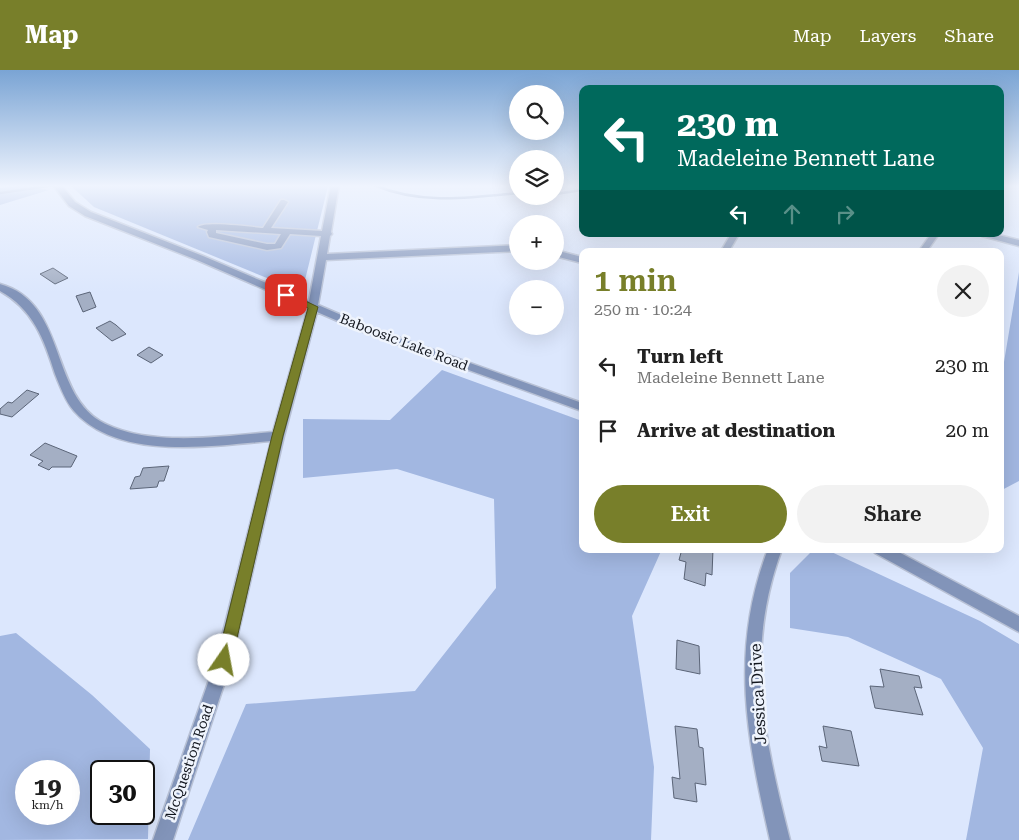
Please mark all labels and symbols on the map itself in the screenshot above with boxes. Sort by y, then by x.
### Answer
pin [265,274,307,316]
street label: Baboosic Lake Road [338,310,470,374]
position arrow [197,633,249,685]
street label: Jessica Drive [746,643,770,745]
street label: McQuestion Road [162,702,216,822]
speed limit sign: 30 [90,760,155,825]

